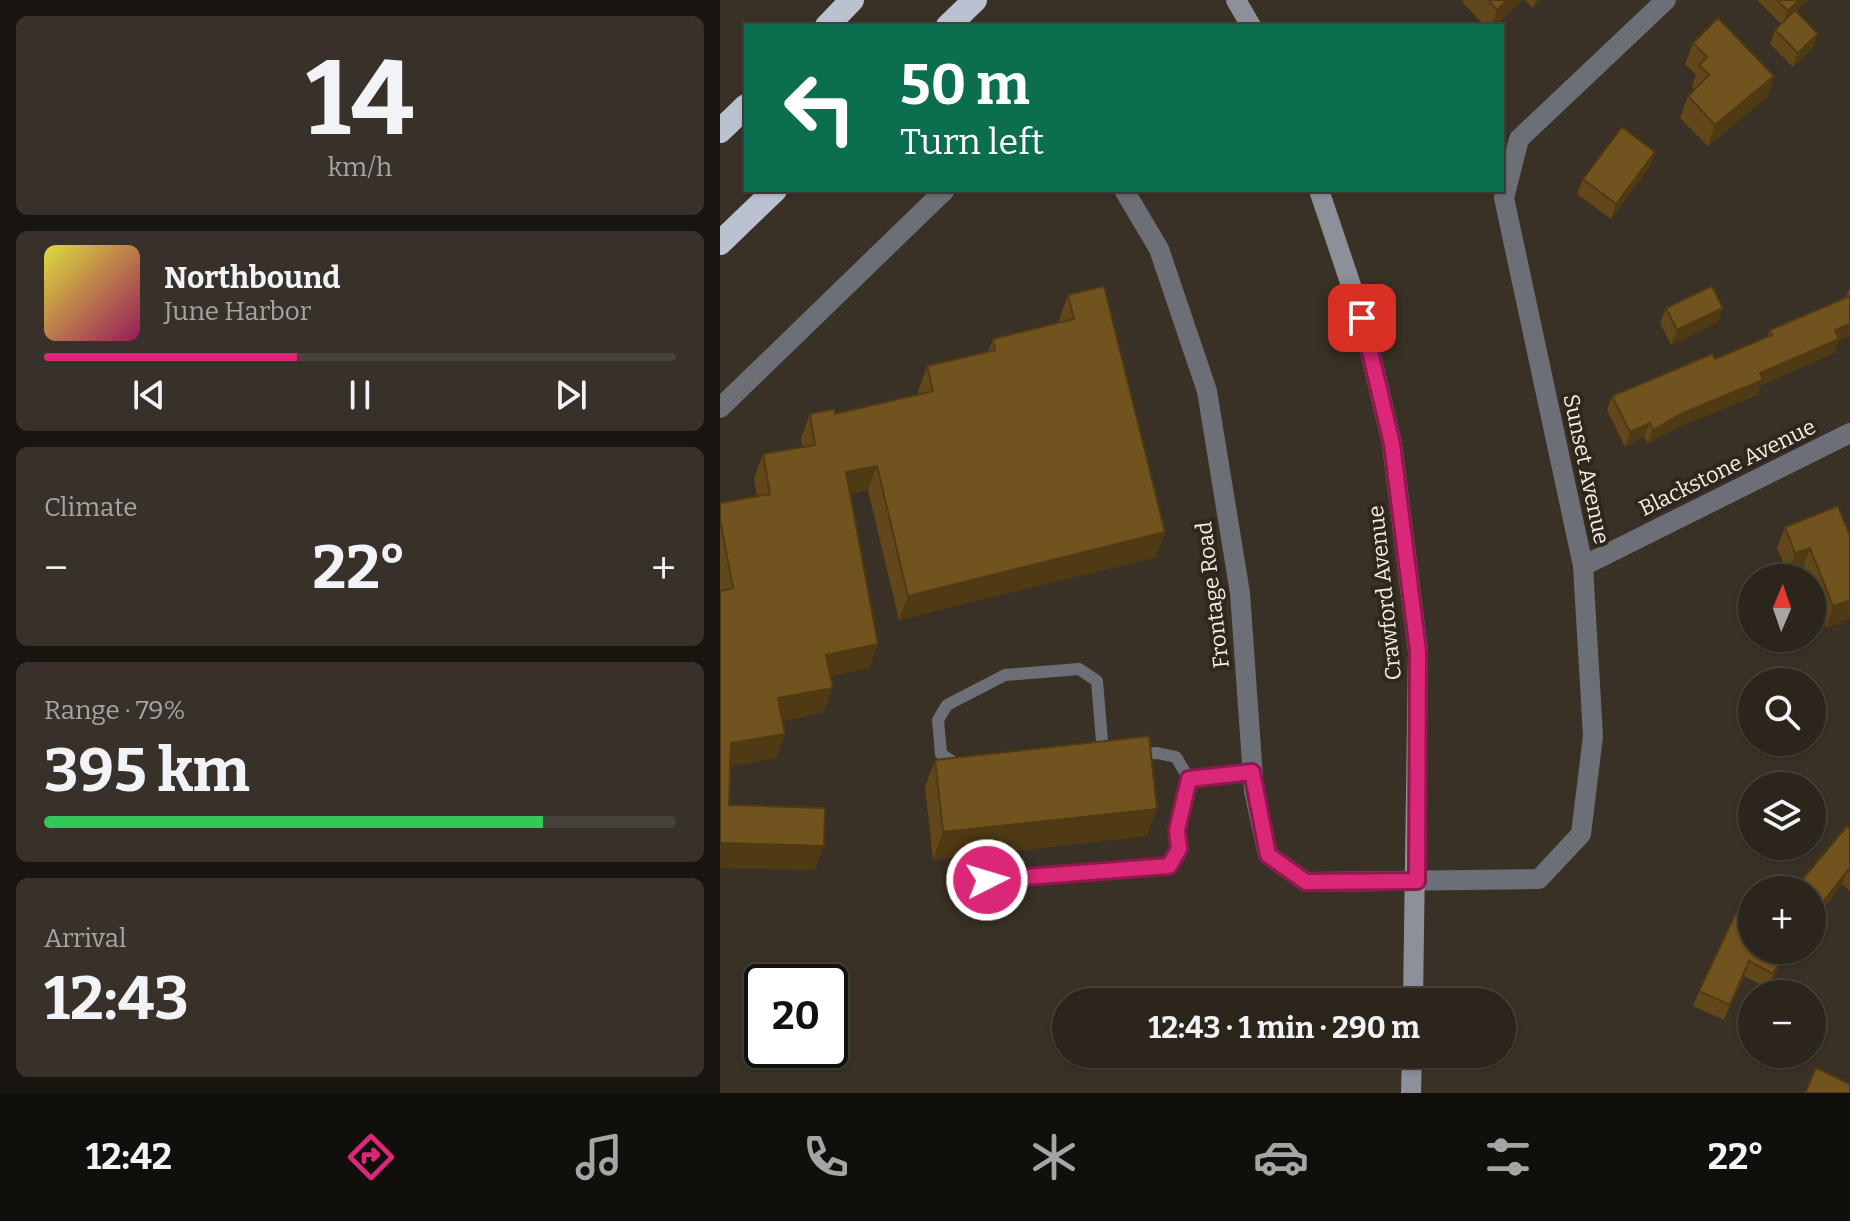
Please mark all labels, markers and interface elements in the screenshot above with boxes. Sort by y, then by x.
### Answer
text: 14 [306,37,414,162]
text: 50 m [900,52,1030,119]
icon: left [768,56,872,160]
text: Turn left [900,120,1044,164]
text: km/h [328,152,392,183]
text: Northbound [164,260,340,296]
pin [1328,284,1396,352]
text: June Harbor [164,296,311,327]
icon: arrive [1340,296,1384,340]
icon: previous [127,373,171,417]
icon: pause [338,373,382,417]
icon: next [549,373,593,417]
street label: Sunset Avenue [1557,392,1616,547]
street label: Blackstone Avenue [1634,413,1820,522]
text: Climate [44,492,138,523]
street label: Crawford Avenue [1362,504,1407,682]
street label: Frontage Road [1190,520,1235,670]
text: 22° [313,532,407,604]
text: − [44,542,68,595]
text: + [651,542,676,595]
north arrow [1738,564,1826,652]
map controls [1738,564,1826,1068]
button: search [1738,668,1826,756]
text: Range · 79% [44,695,186,726]
text: 395 km [44,735,250,807]
button: layers [1738,772,1826,860]
position arrow [945,838,1029,922]
button: + [1738,876,1826,964]
text: Arrival [44,923,126,954]
text: 12:43 [44,963,189,1035]
speed limit sign: 20 [744,964,848,1068]
button: − [1738,980,1826,1068]
text: 12:43 · 1 min · 290 m [1148,1010,1420,1046]
icon: directions [343,1129,399,1185]
icon: music [571,1129,627,1185]
icon: phone [798,1129,854,1185]
icon: climate [1026,1129,1082,1185]
icon: car [1253,1129,1309,1185]
icon: filters [1480,1129,1536,1185]
text: 12:42 [86,1135,172,1179]
text: 22° [1708,1135,1764,1179]

